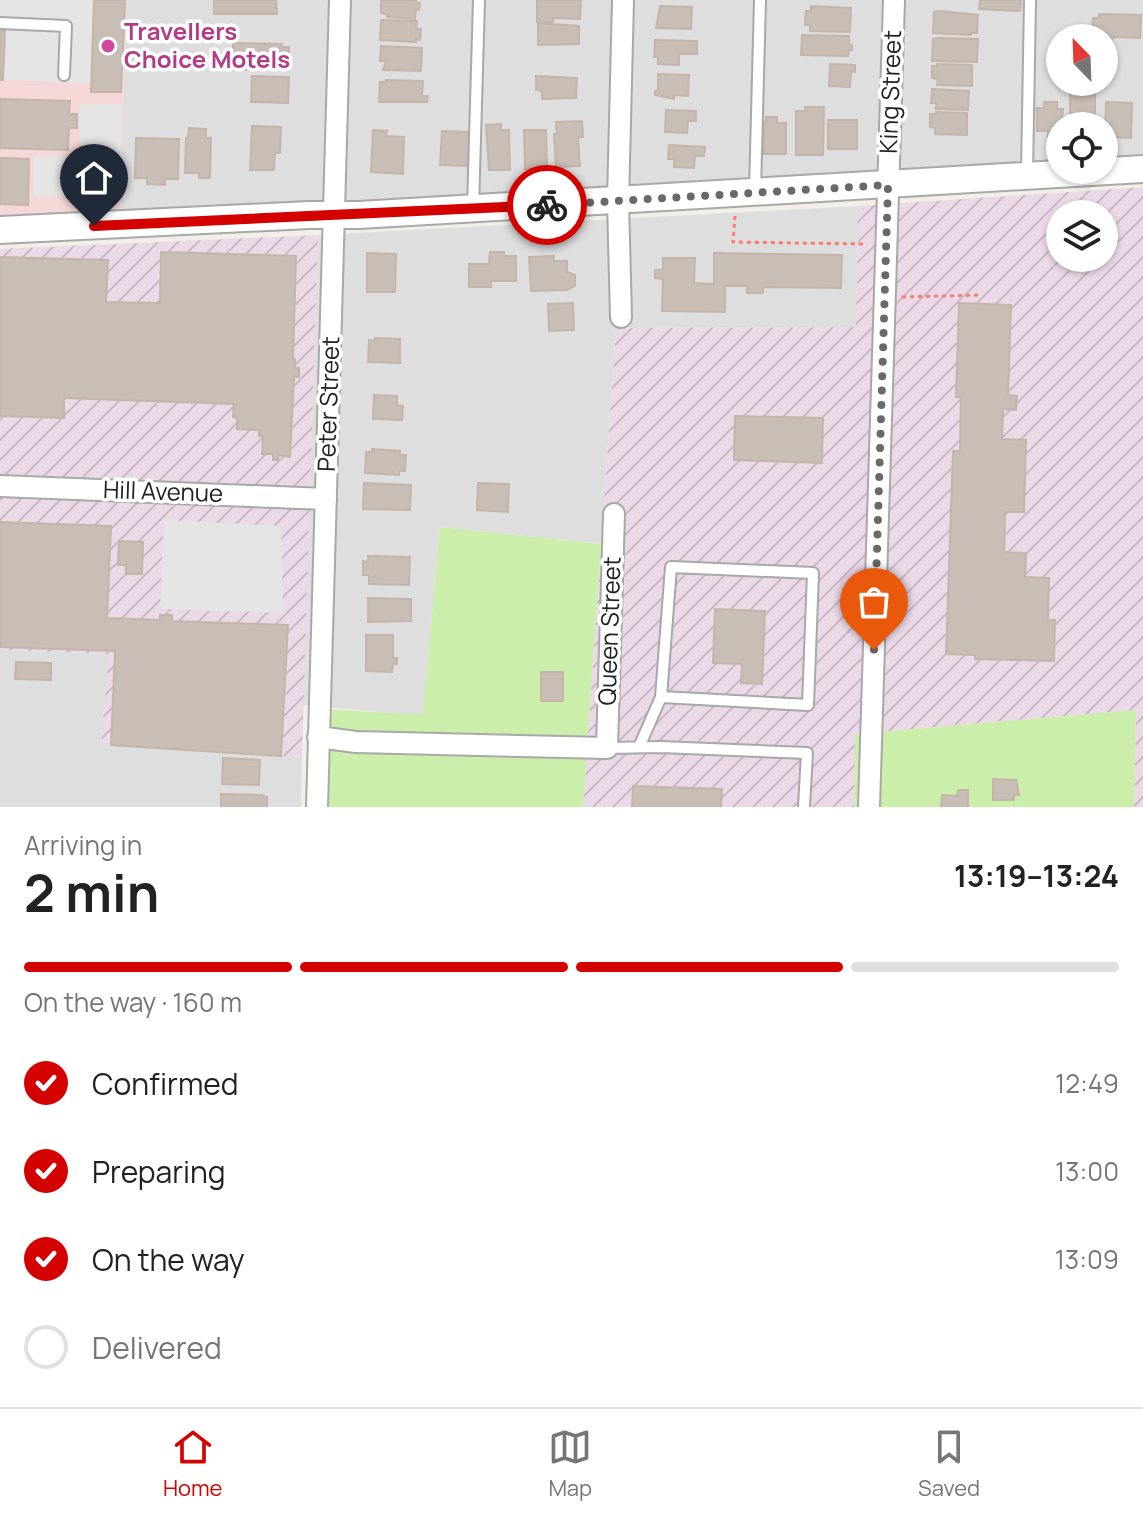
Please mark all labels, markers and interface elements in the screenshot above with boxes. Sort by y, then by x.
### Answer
place label: Travellers Choice Motels [124,14,290,75]
north arrow [1046,24,1118,96]
map controls [1046,24,1118,272]
street label: King Street [871,30,908,154]
marker: Travellers Choice Motels [99,37,117,55]
button: locate [1046,112,1118,184]
pin [60,144,128,226]
icon: home [72,156,116,200]
courier [507,165,587,245]
icon: bike [525,183,569,227]
button: layers [1046,200,1118,272]
street label: Peter Street [309,336,346,472]
street label: Hill Avenue [102,472,224,509]
street label: Queen Street [589,556,628,706]
pin [840,568,908,650]
icon: bag [852,580,896,624]
text: Arriving in [24,827,142,863]
text: 13:19–13:24 [954,855,1119,896]
text: 2 min [24,857,159,928]
text: On the way · 160 m [24,984,242,1020]
icon: check [24,1061,68,1105]
text: Confirmed [92,1063,239,1104]
text: 12:49 [1055,1065,1119,1101]
icon: check [24,1149,68,1193]
text: Preparing [92,1151,226,1192]
text: 13:00 [1055,1153,1119,1189]
icon: check [24,1237,68,1281]
text: On the way [92,1239,245,1280]
text: 13:09 [1055,1241,1119,1277]
text: Delivered [92,1327,222,1368]
tab: Home [163,1425,222,1503]
tab: Map [548,1425,592,1503]
tab: Saved [918,1425,980,1503]

